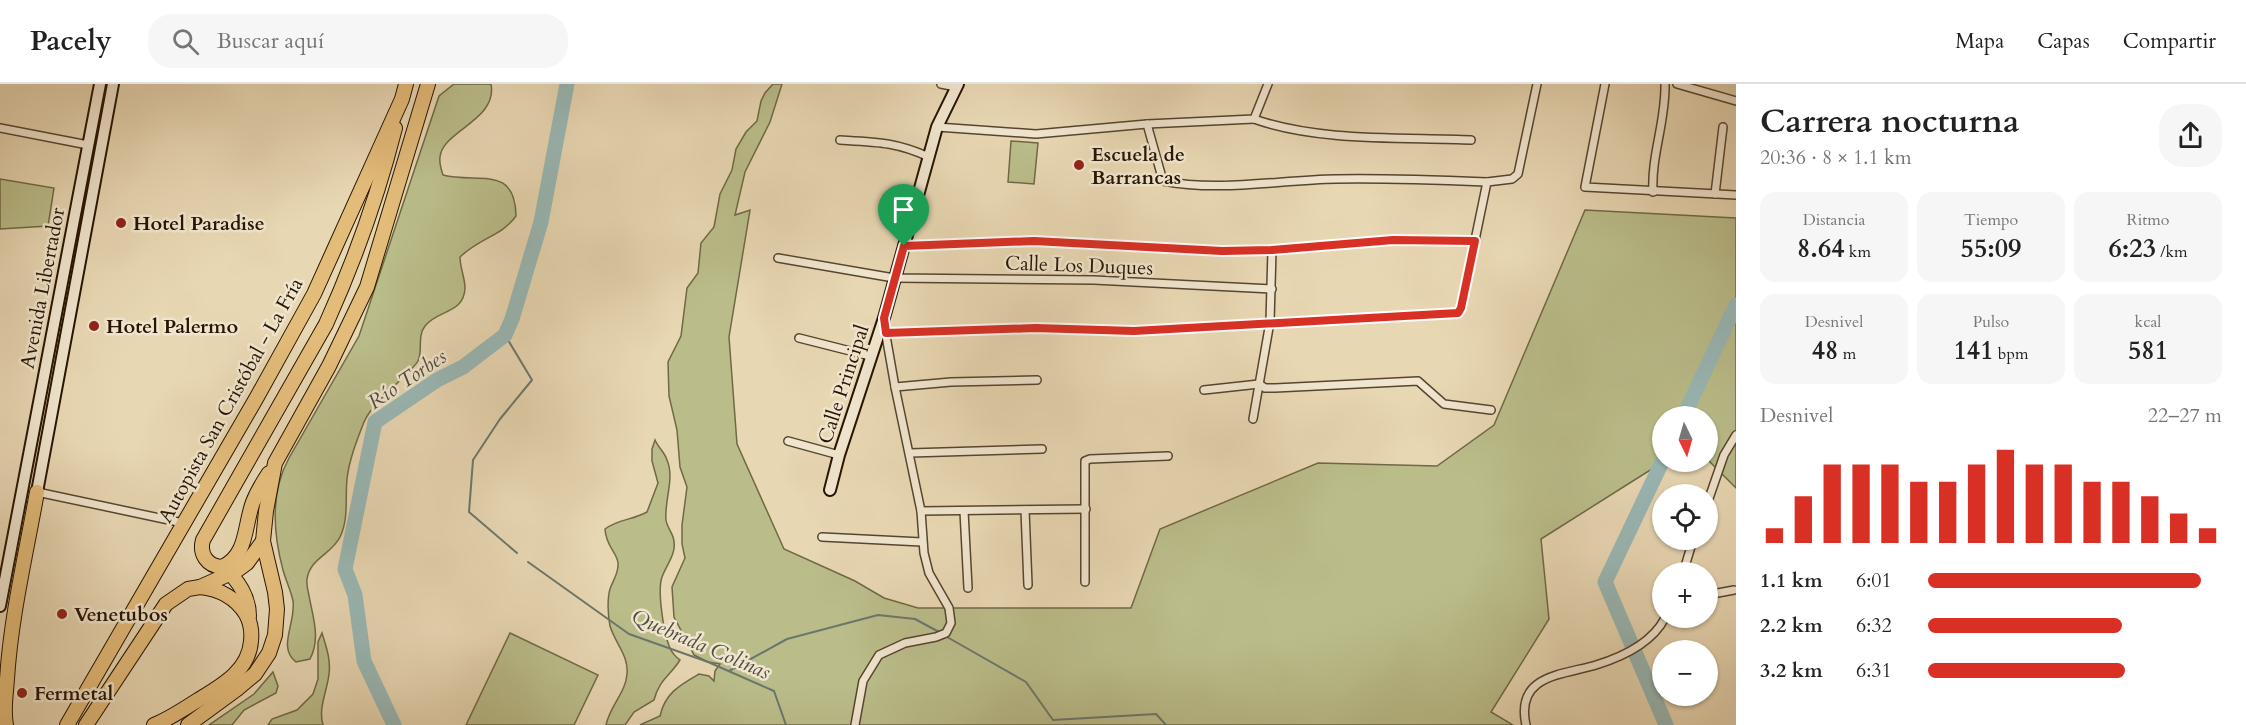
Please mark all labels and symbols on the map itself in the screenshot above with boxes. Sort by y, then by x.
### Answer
place label: Escuela de Barrancas [1091,141,1185,191]
marker: Escuela de Barrancas [1072,158,1086,172]
pin [878,184,929,246]
street label: Avenida Libertador [14,205,71,371]
place label: Hotel Paradise [133,210,265,237]
marker: Hotel Paradise [114,216,128,230]
street label: Calle Los Duques [1004,249,1154,282]
street label: Autopista San Cristóbal - La Fría [152,273,309,528]
place label: Hotel Palermo [106,313,238,340]
marker: Hotel Palermo [87,319,101,333]
street label: Calle Principal [812,321,875,447]
water label: Río Torbes [362,342,453,417]
north arrow [1652,406,1718,472]
place label: Venetubos [74,601,168,628]
water label: Quebrada Colinas [627,602,775,687]
marker: Venetubos [55,607,69,621]
place label: Fermetal [34,680,114,707]
marker: Fermetal [15,686,29,700]

